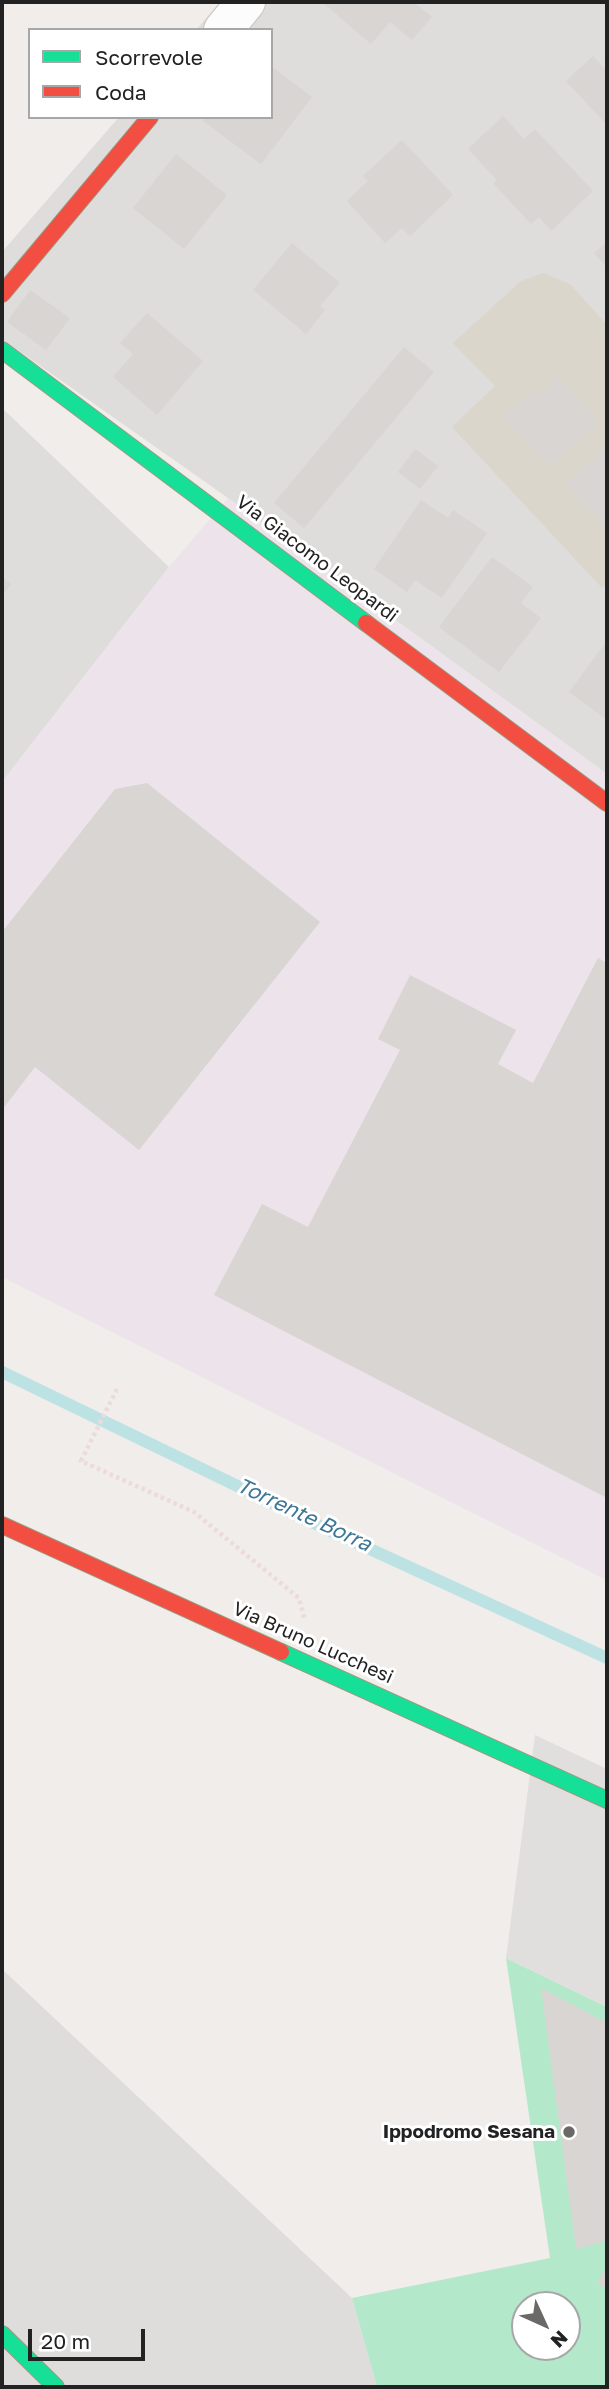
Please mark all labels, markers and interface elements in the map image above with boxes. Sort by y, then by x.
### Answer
legend [28,28,273,119]
text: Scorrevole [95,44,203,70]
text: Coda [95,79,147,105]
street label: Via Giacomo Leopardi [232,491,402,627]
water label: Torrente Borra [233,1473,375,1557]
street label: Via Bruno Lucchesi [229,1597,397,1689]
place label: Ippodromo Sesana [383,2121,555,2143]
marker: Ippodromo Sesana [561,2124,577,2140]
north arrow [511,2291,581,2361]
scale bar [32,2316,149,2360]
text: N [547,2327,573,2353]
text: 20 m [41,2328,90,2354]

